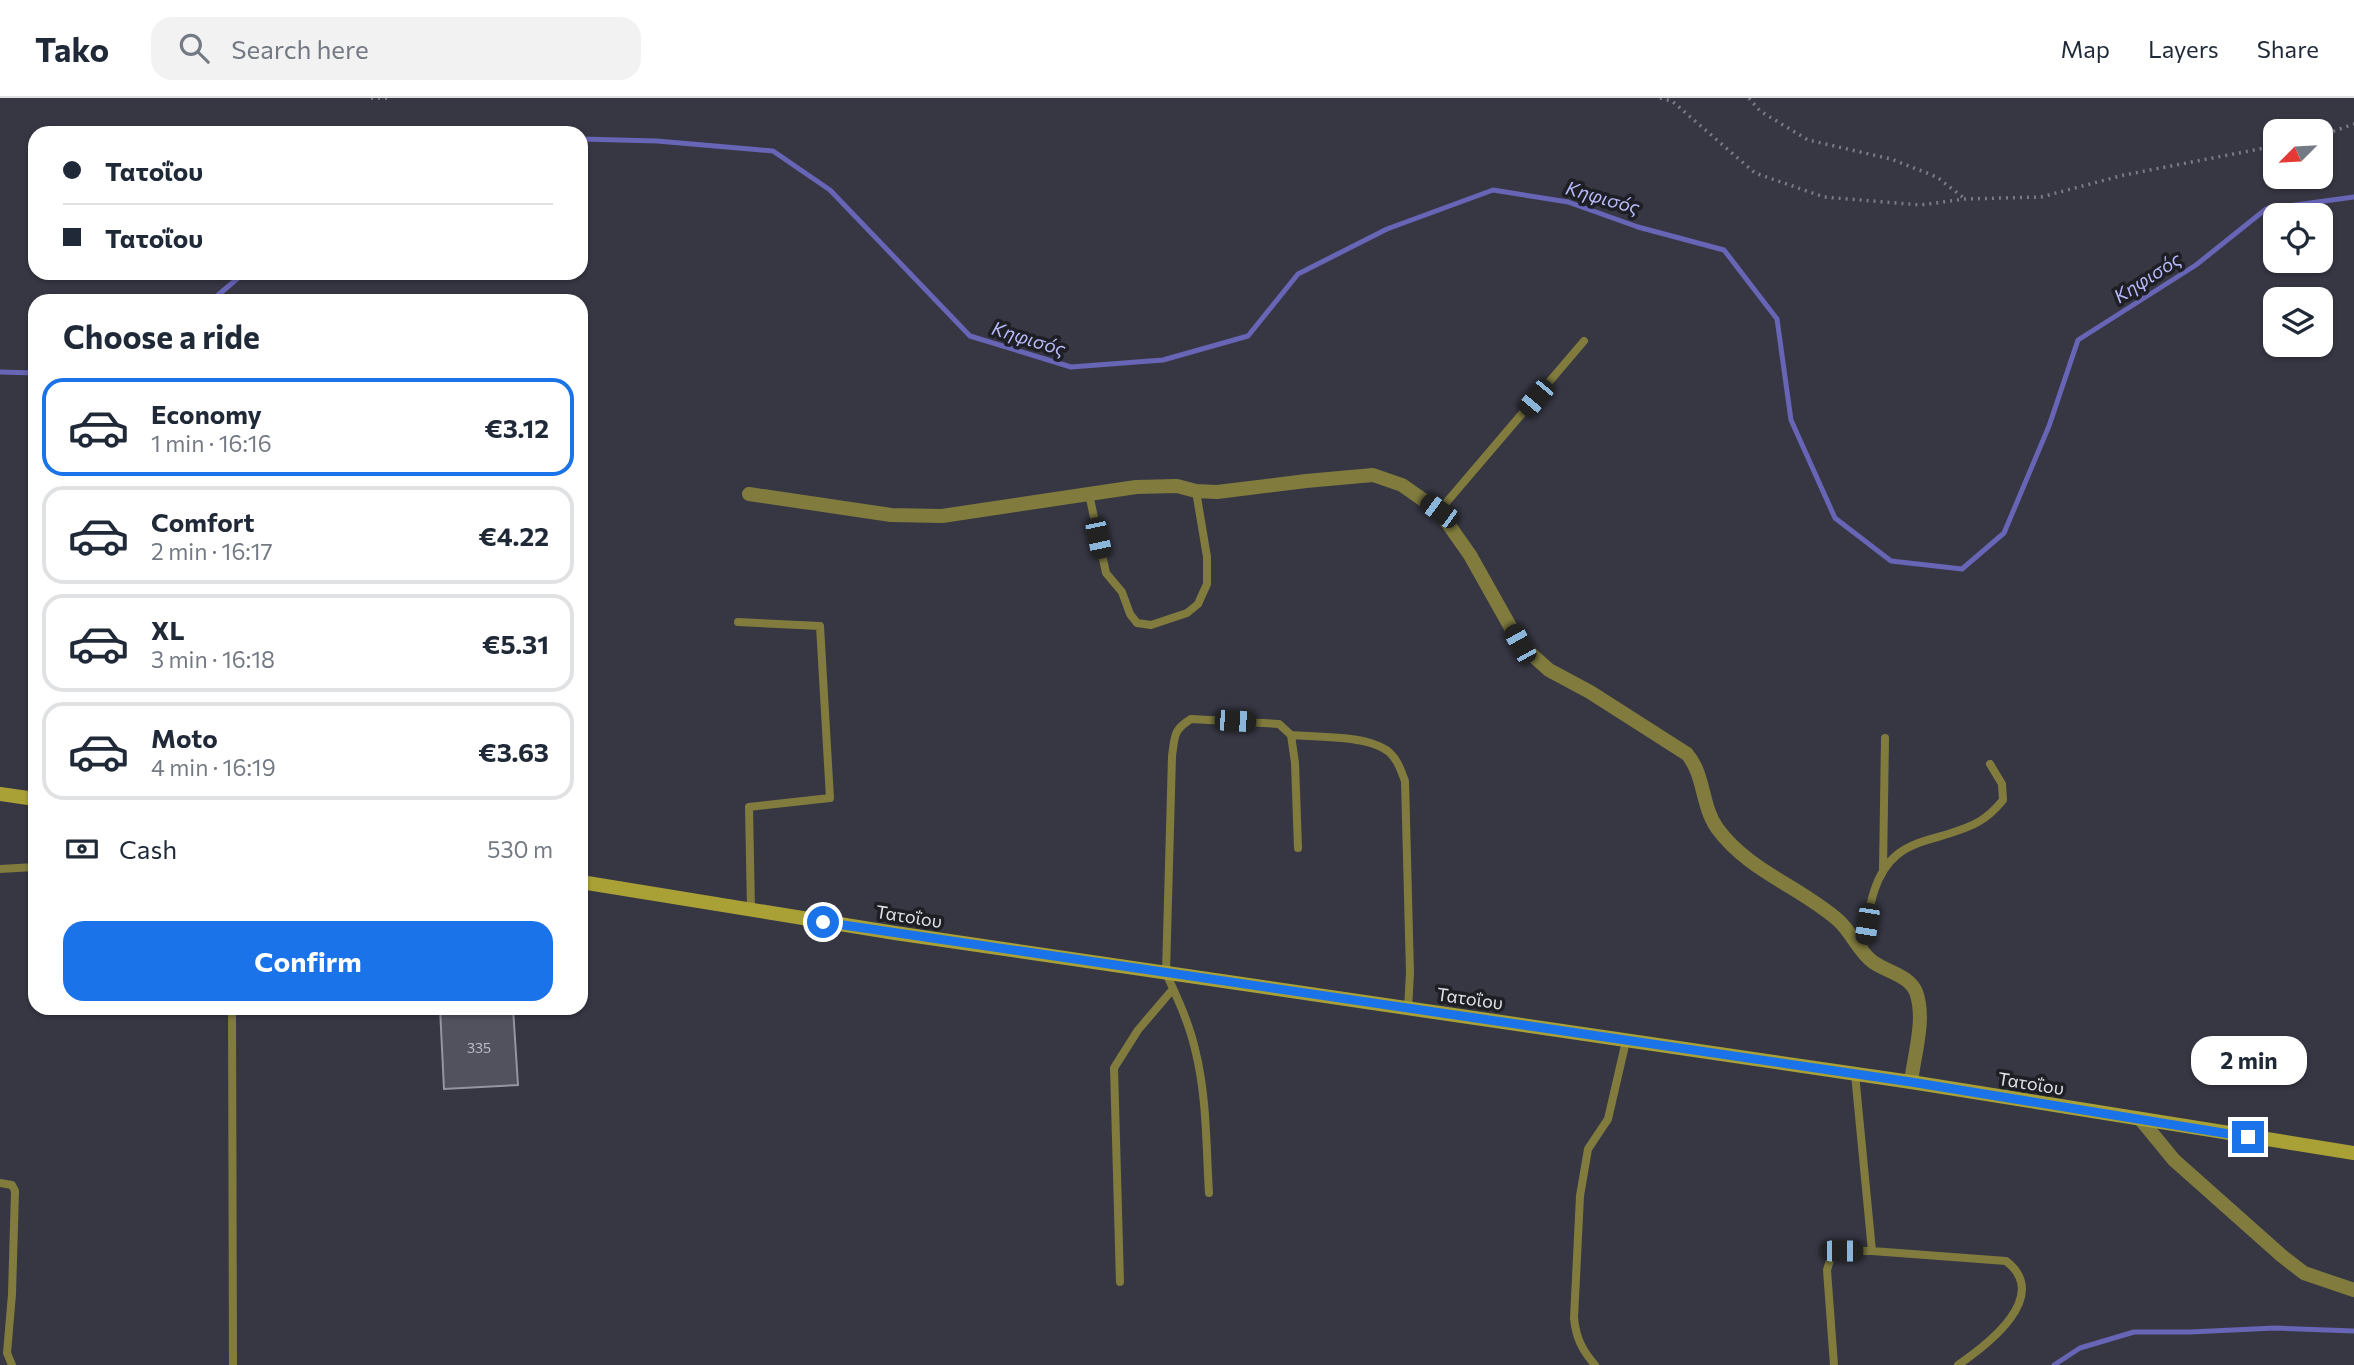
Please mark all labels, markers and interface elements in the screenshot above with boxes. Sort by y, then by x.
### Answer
search box [151,17,641,80]
text: Tako [35,28,109,69]
icon: search [175,29,213,67]
text: Search here [231,33,369,64]
text: Map [2061,34,2110,63]
text: Layers [2148,34,2219,63]
text: Share [2257,34,2319,63]
north arrow [2263,119,2333,189]
map controls [2263,119,2333,357]
text: Τατοΐου [105,155,203,186]
water label: Κηφισός [1563,176,1643,219]
button: locate [2263,203,2333,273]
text: Τατοΐου [105,222,203,253]
water label: Κηφισός [2109,246,2186,307]
button: layers [2263,287,2333,357]
text: Choose a ride [63,316,260,356]
water label: Κηφισός [989,316,1069,360]
car [1515,375,1558,421]
icon: car [67,396,130,459]
text: Economy [151,398,262,429]
text: €3.12 [484,412,549,443]
text: 1 min · 16:16 [151,429,272,457]
car [1416,490,1463,532]
icon: car [67,504,130,567]
text: Comfort [151,506,254,537]
car [1084,515,1113,561]
text: €4.22 [478,520,549,551]
text: 2 min · 16:17 [151,537,273,565]
icon: car [67,612,130,675]
text: XL [151,614,185,645]
car [1501,621,1540,667]
text: €5.31 [482,628,549,659]
text: 3 min · 16:18 [151,645,275,673]
car [1214,709,1257,733]
icon: car [67,720,130,783]
text: Moto [151,722,218,753]
text: €3.63 [478,736,549,767]
text: 4 min · 16:19 [151,753,276,781]
icon: cash [63,830,101,868]
text: Cash [119,833,177,864]
text: 530 m [487,835,553,863]
street label: Τατοΐου [874,900,944,932]
car [1854,902,1881,946]
route start [807,906,839,938]
button: Confirm [63,921,553,1001]
street label: Τατοΐου [1435,982,1505,1014]
callout: 2 min [2190,1035,2306,1084]
house number: 335 [467,1039,491,1056]
text: 2 min [2220,1046,2278,1074]
street label: Τατοΐου [1996,1067,2066,1099]
route end [2232,1121,2264,1153]
car [1822,1241,1864,1262]

